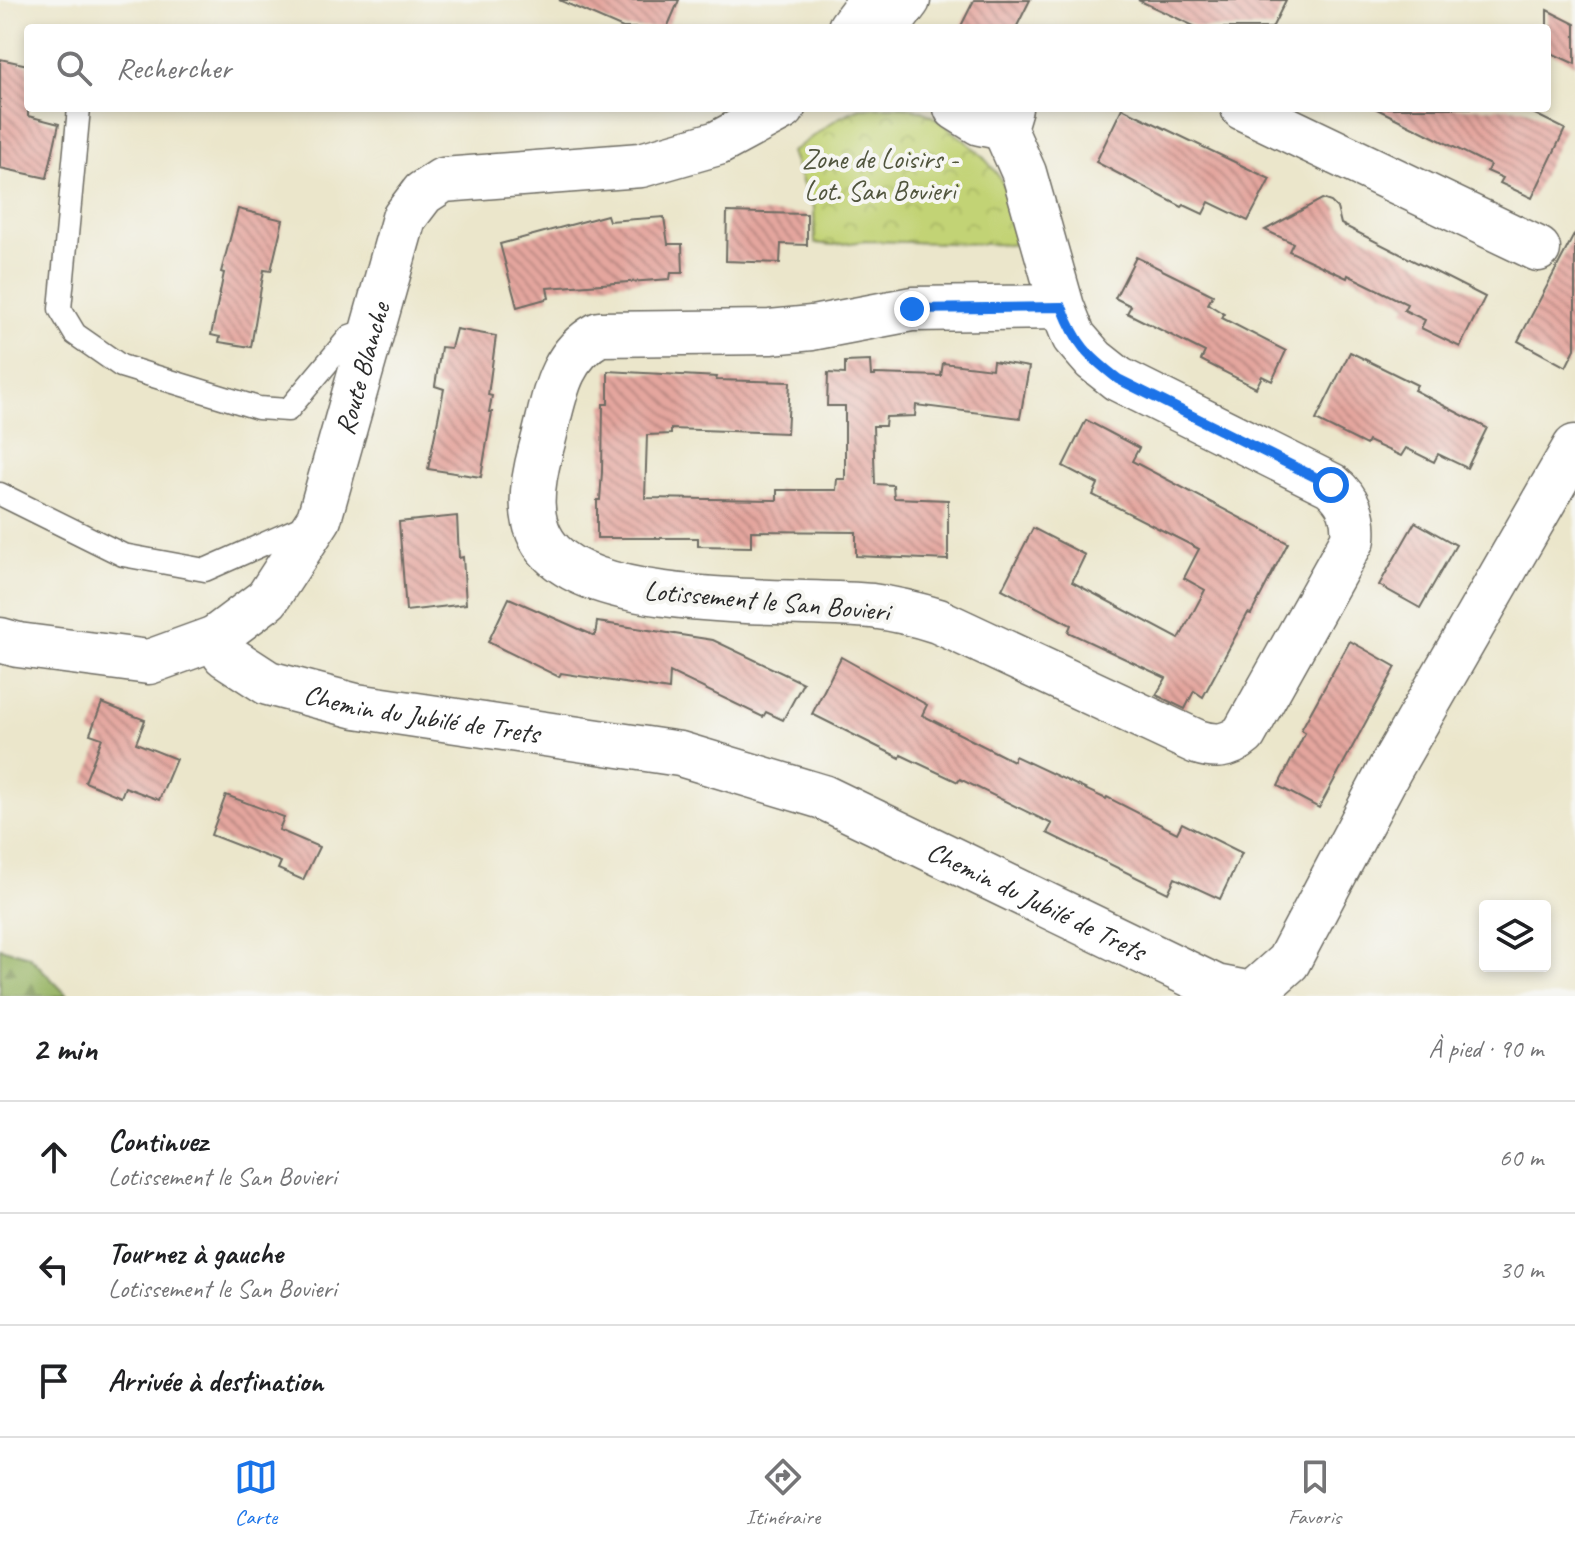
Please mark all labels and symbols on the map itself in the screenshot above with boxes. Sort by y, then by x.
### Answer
park label: Zone de Loisirs - Lot. San Bovieri [802,141,960,208]
route end [894,291,930,327]
street label: Route Blanche [327,296,398,439]
route start [1313,467,1349,503]
street label: Lotissement le San Bovieri [643,572,895,629]
street label: Chemin du Jubilé de Trets [300,676,544,751]
street label: Chemin du Jubilé de Trets [921,833,1153,969]

